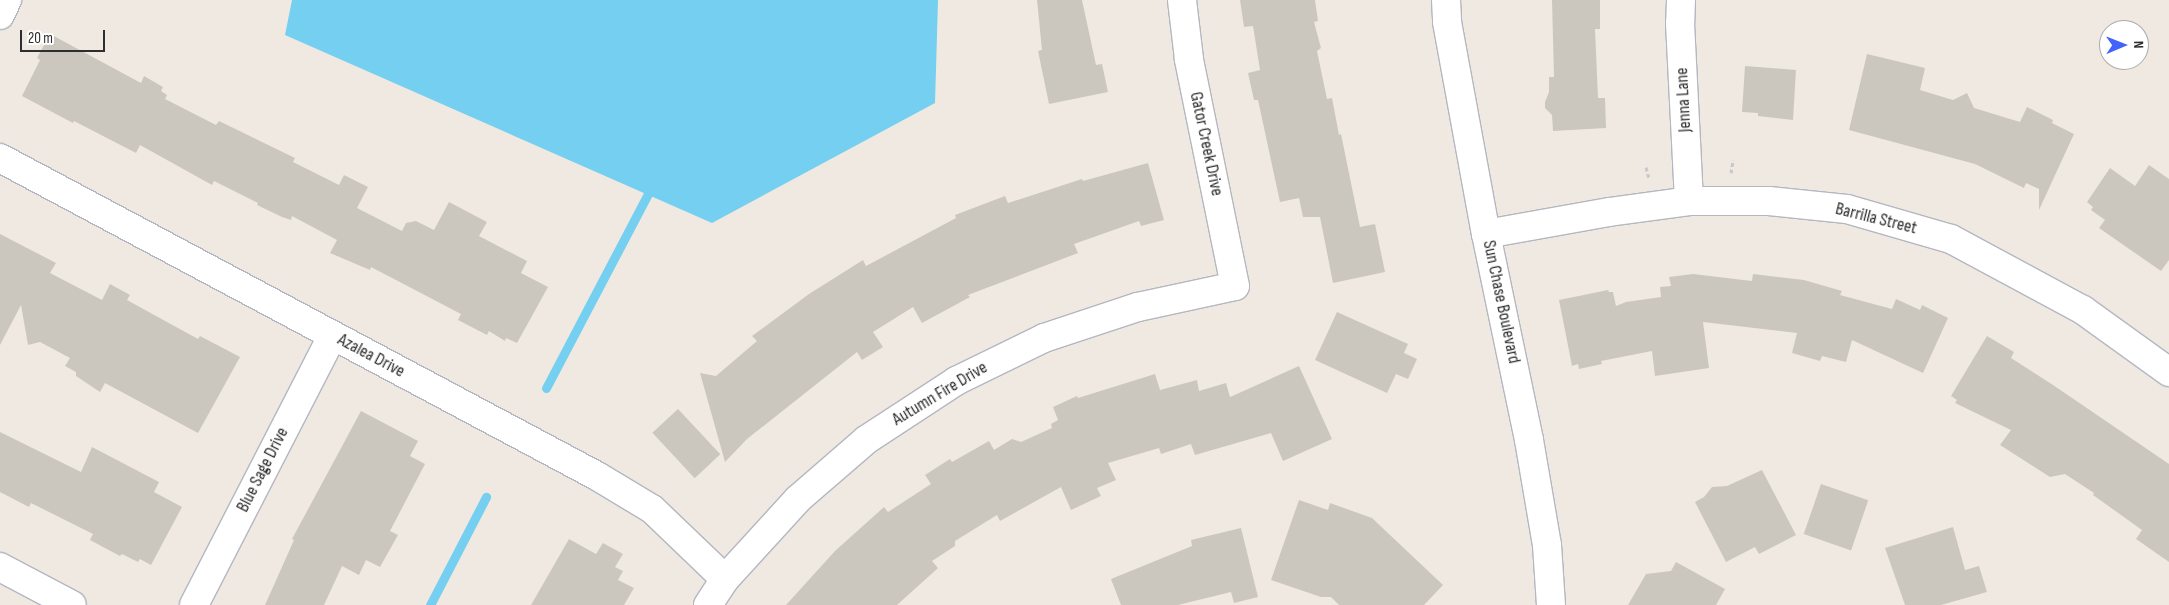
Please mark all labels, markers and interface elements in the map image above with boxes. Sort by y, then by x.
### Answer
scale bar [22,20,108,52]
north arrow [2099,20,2149,70]
text: 20 m [28,29,53,48]
text: N [2130,41,2147,49]
street label: Jenna Lane [1672,67,1696,133]
street label: Gator Creek Drive [1184,90,1228,198]
street label: Barrilla Street [1833,198,1919,240]
street label: Sun Chase Boulevard [1477,239,1525,365]
street label: Azalea Drive [334,329,408,383]
street label: Autumn Fire Drive [888,357,992,431]
street label: Blue Sage Drive [232,424,294,516]

